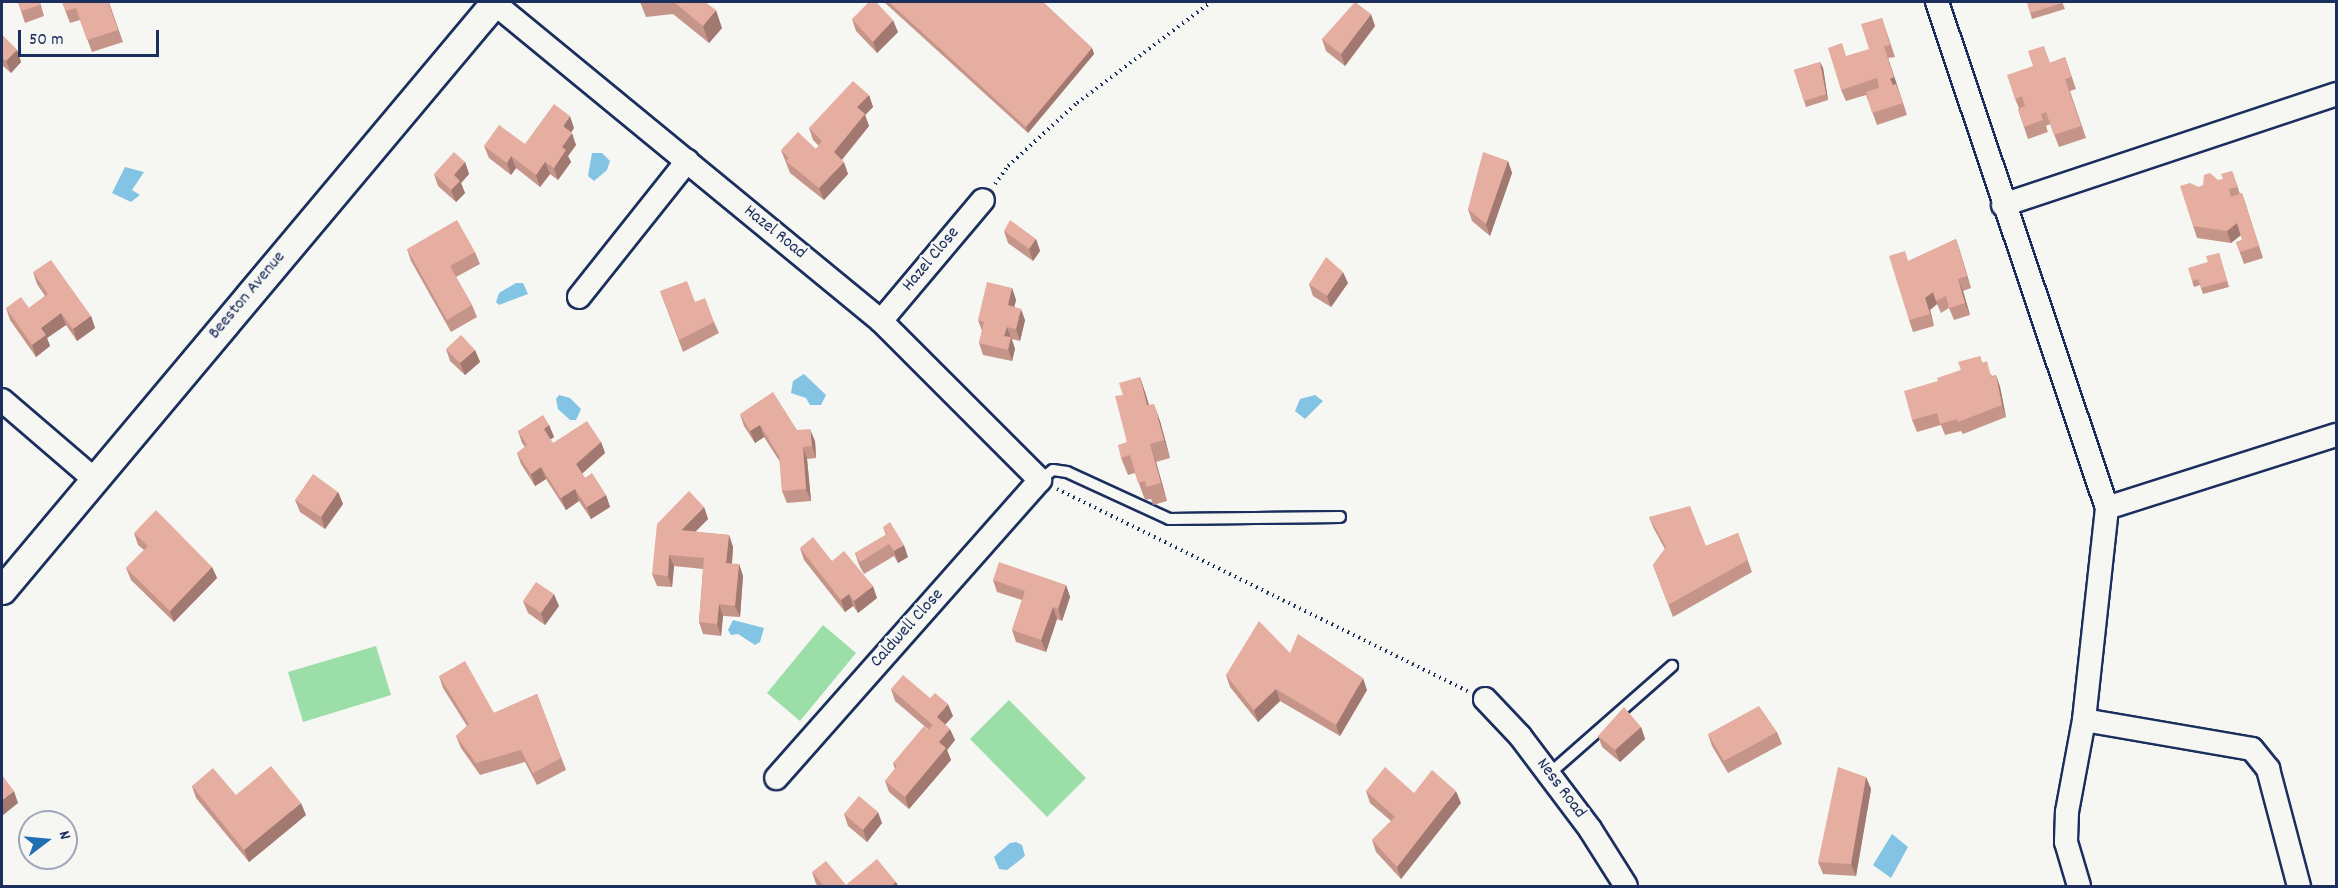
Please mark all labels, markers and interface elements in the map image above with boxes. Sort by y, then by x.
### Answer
scale bar [21,18,162,56]
text: 50 m [29,28,64,53]
street label: Hazel Road [738,201,810,265]
street label: Hazel Close [899,223,965,297]
street label: Beeston Avenue [205,248,291,344]
street label: Caldwell Close [867,585,949,673]
street label: Ness Road [1530,755,1590,823]
north arrow [18,810,78,870]
text: N [52,828,76,842]

